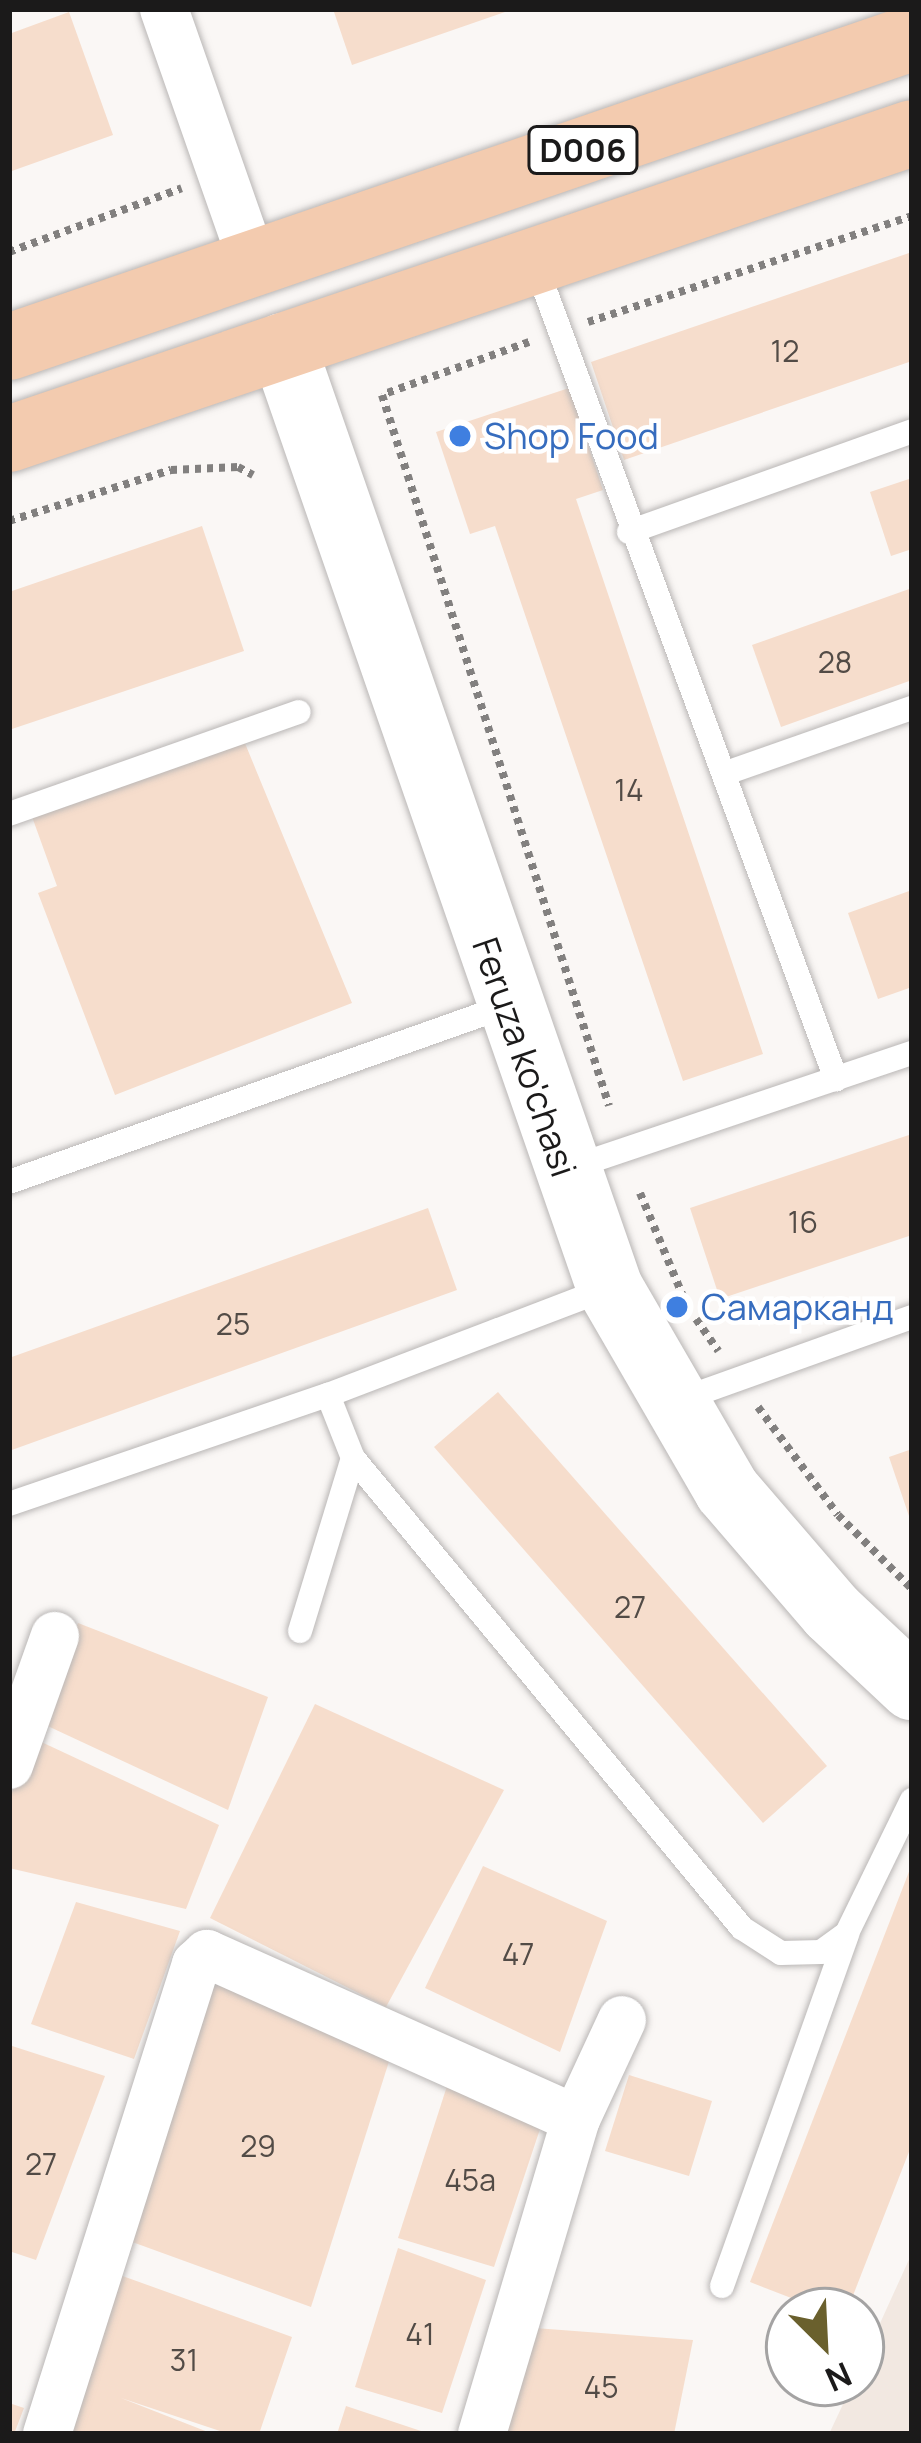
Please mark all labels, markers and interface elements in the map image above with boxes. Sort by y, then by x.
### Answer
road number: D006 [526,123,640,177]
house number: 12 [771,333,799,369]
place label: Shop Food [484,414,659,458]
marker: Shop Food [447,423,473,449]
house number: 28 [818,644,852,680]
house number: 14 [614,772,644,808]
street label: Feruza ko'chasi [464,932,586,1182]
house number: 16 [788,1204,818,1240]
place label: Самарканд [701,1285,894,1329]
marker: Самарканд [664,1294,690,1320]
house number: 25 [216,1306,250,1342]
house number: 27 [614,1589,646,1625]
house number: 47 [502,1936,534,1972]
house number: 29 [240,2128,276,2164]
house number: 27 [25,2146,57,2182]
house number: 45a [444,2162,496,2198]
north arrow [765,2287,885,2407]
house number: 41 [405,2316,435,2352]
house number: 31 [170,2342,198,2378]
text: N [819,2352,859,2403]
house number: 45 [583,2369,619,2405]

